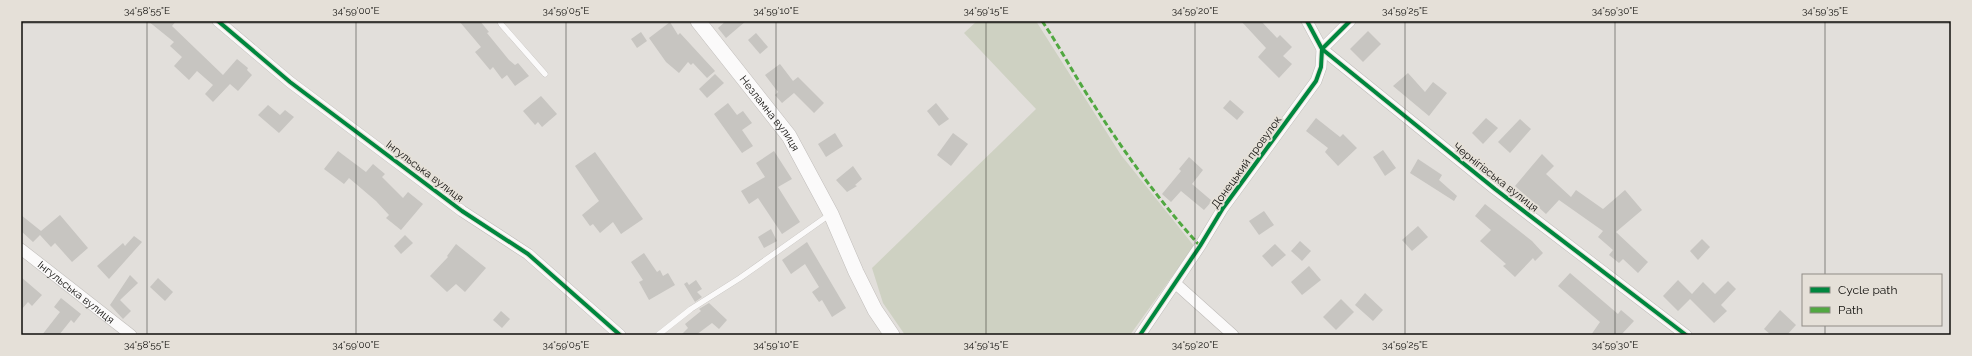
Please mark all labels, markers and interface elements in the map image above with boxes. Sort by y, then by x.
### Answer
text: 34°58'55"E [124,5,170,16]
text: 34°59'00"E [332,5,380,16]
text: 34°59'05"E [543,5,589,16]
text: 34°59'10"E [753,5,799,16]
text: 34°59'15"E [964,5,1008,16]
text: 34°59'20"E [1172,5,1218,16]
text: 34°59'25"E [1382,5,1428,16]
text: 34°59'30"E [1592,5,1638,16]
text: 34°59'35"E [1802,5,1848,16]
street label: Незламна вулиця [737,73,802,154]
street label: Донецький провулок [1209,113,1284,211]
street label: Інгульська вулиця [383,138,466,205]
street label: Чернігівська вулиця [1451,140,1541,215]
street label: Інгульська вулиця [35,258,117,327]
legend [1802,274,1942,326]
text: Cycle path [1838,283,1897,297]
text: Path [1838,303,1863,317]
text: 34°58'55"E [124,339,170,350]
text: 34°59'00"E [332,339,380,350]
text: 34°59'05"E [543,339,589,350]
text: 34°59'10"E [753,339,799,350]
text: 34°59'15"E [964,339,1008,350]
text: 34°59'20"E [1172,339,1218,350]
text: 34°59'25"E [1382,339,1428,350]
text: 34°59'30"E [1592,339,1638,350]

